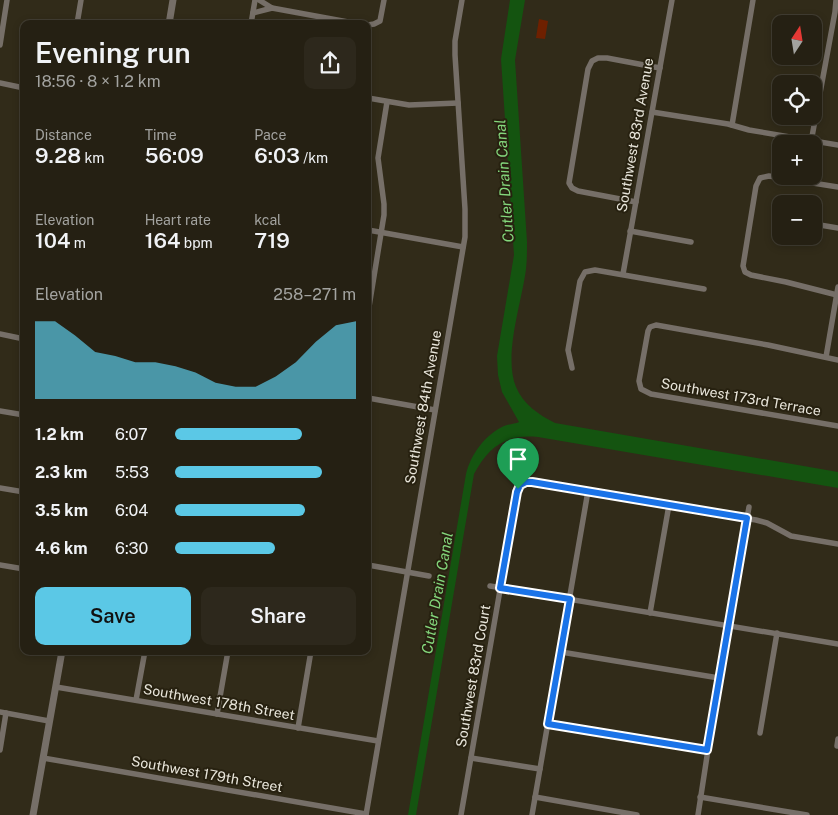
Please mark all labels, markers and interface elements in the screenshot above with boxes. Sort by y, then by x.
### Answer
north arrow [772,15,822,65]
map controls [772,15,822,245]
text: Evening run [35,36,191,69]
button: share [304,37,356,89]
street label: Southwest 83rd Avenue [614,57,656,213]
text: 18:56 · 8 × 1.2 km [35,72,161,91]
button: locate [772,75,822,125]
water label: Cutler Drain Canal [491,119,517,243]
text: Distance [35,127,92,143]
text: Time [145,127,177,143]
text: Pace [254,127,286,143]
button: + [772,135,822,185]
text: 9.28 [35,143,81,168]
text: 56:09 [145,143,204,168]
text: 6:03 [254,143,300,168]
text: km [81,150,104,166]
text: /km [300,150,328,166]
button: − [772,195,822,245]
text: Elevation [35,212,94,228]
text: Heart rate [145,212,211,228]
text: kcal [254,212,281,228]
text: 104 [35,228,70,253]
text: 164 [145,228,180,253]
text: 719 [254,228,290,253]
text: m [70,235,86,251]
text: bpm [180,235,213,251]
text: Elevation [35,285,103,304]
text: 258–271 m [273,285,356,304]
street label: Southwest 84th Avenue [402,329,444,485]
street label: Southwest 173rd Terrace [660,375,822,419]
text: 1.2 km [35,425,84,444]
text: 6:07 [115,425,148,444]
pin [497,438,539,489]
icon: arrive [504,445,532,473]
text: 2.3 km [35,463,87,482]
text: 5:53 [115,463,149,482]
text: 3.5 km [35,501,88,520]
text: 6:04 [115,501,148,520]
water label: Cutler Drain Canal [418,531,456,655]
text: 4.6 km [35,539,88,558]
text: 6:30 [115,539,148,558]
button: Save [35,587,191,645]
button: Share [201,587,356,645]
street label: Southwest 83rd Court [453,603,493,749]
street label: Southwest 178th Street [142,681,296,723]
street label: Southwest 179th Street [130,753,284,795]

